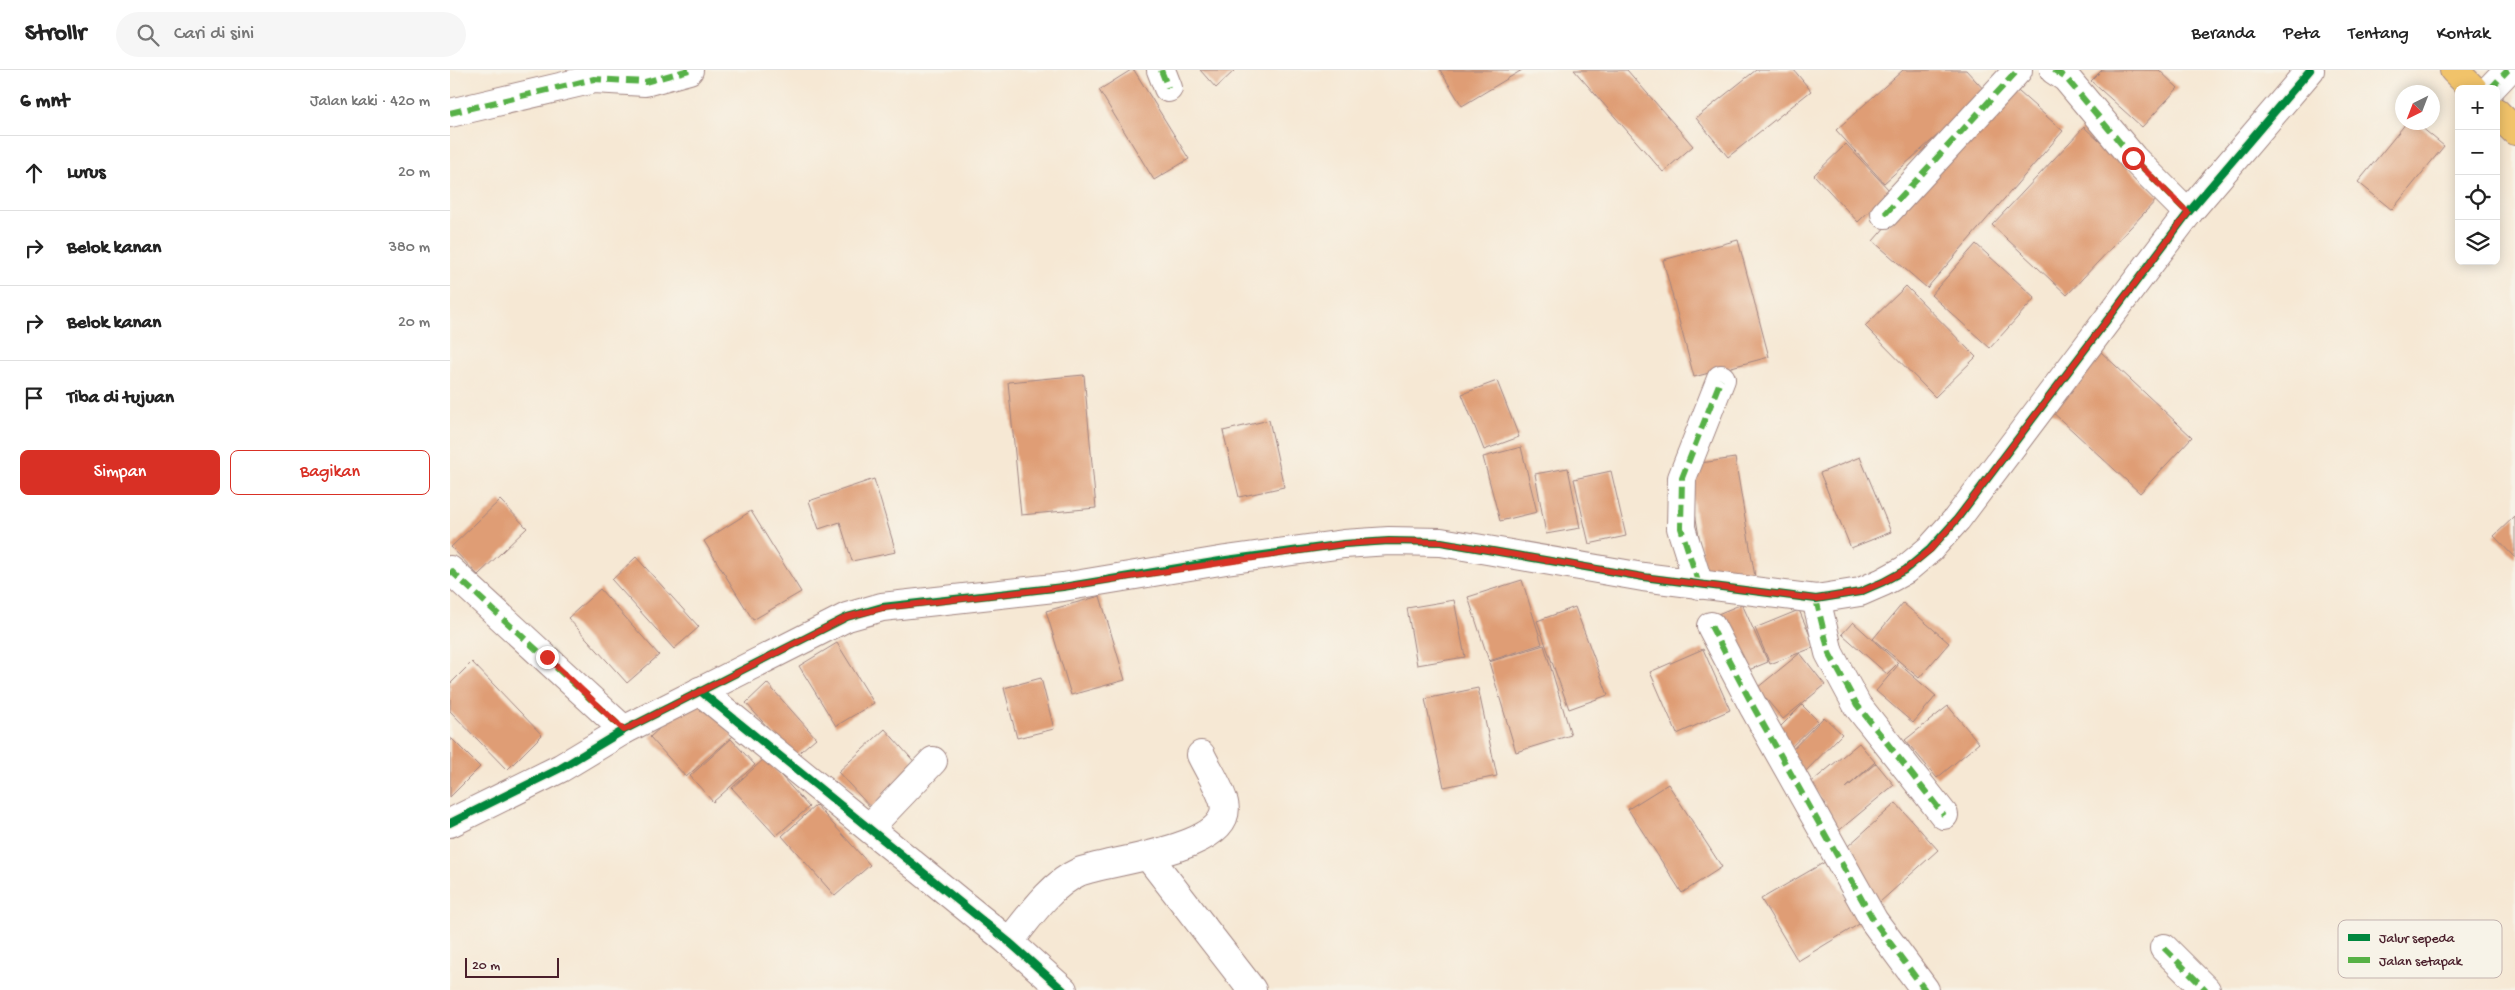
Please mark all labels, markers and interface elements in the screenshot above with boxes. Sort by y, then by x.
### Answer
search box [116,12,466,57]
text: Strollr [25,20,86,49]
icon: search [134,21,162,49]
text: Cari di sini [174,23,254,46]
text: Beranda [2191,24,2255,45]
text: Peta [2283,24,2320,45]
text: Tentang [2348,24,2409,45]
text: Kontak [2437,24,2490,45]
north arrow [2395,85,2440,130]
map controls [2455,85,2500,265]
button: + [2455,85,2500,130]
text: 6 mnt [20,90,69,115]
text: Jalan kaki · 420 m [310,93,430,112]
button: − [2455,130,2500,175]
route start [2122,147,2145,170]
icon: ahead [20,159,48,187]
text: Lurus [67,162,106,185]
text: 20 m [398,164,430,183]
button: locate [2455,175,2500,220]
button: layers [2455,220,2500,265]
icon: right [20,234,48,262]
text: Belok kanan [67,237,161,260]
text: 380 m [389,239,430,258]
icon: right [20,309,48,337]
text: Belok kanan [67,312,161,335]
text: 20 m [398,314,430,333]
icon: arrive [20,384,48,412]
text: Tiba di tujuan [67,387,174,410]
button: Simpan [20,450,220,495]
button: Bagikan [230,450,430,495]
route end [536,646,559,669]
legend [2338,920,2502,978]
text: Jalur sepeda [2379,931,2456,948]
text: Jalan setapak [2379,954,2464,971]
scale bar [465,955,559,978]
text: 20 m [472,958,500,975]

